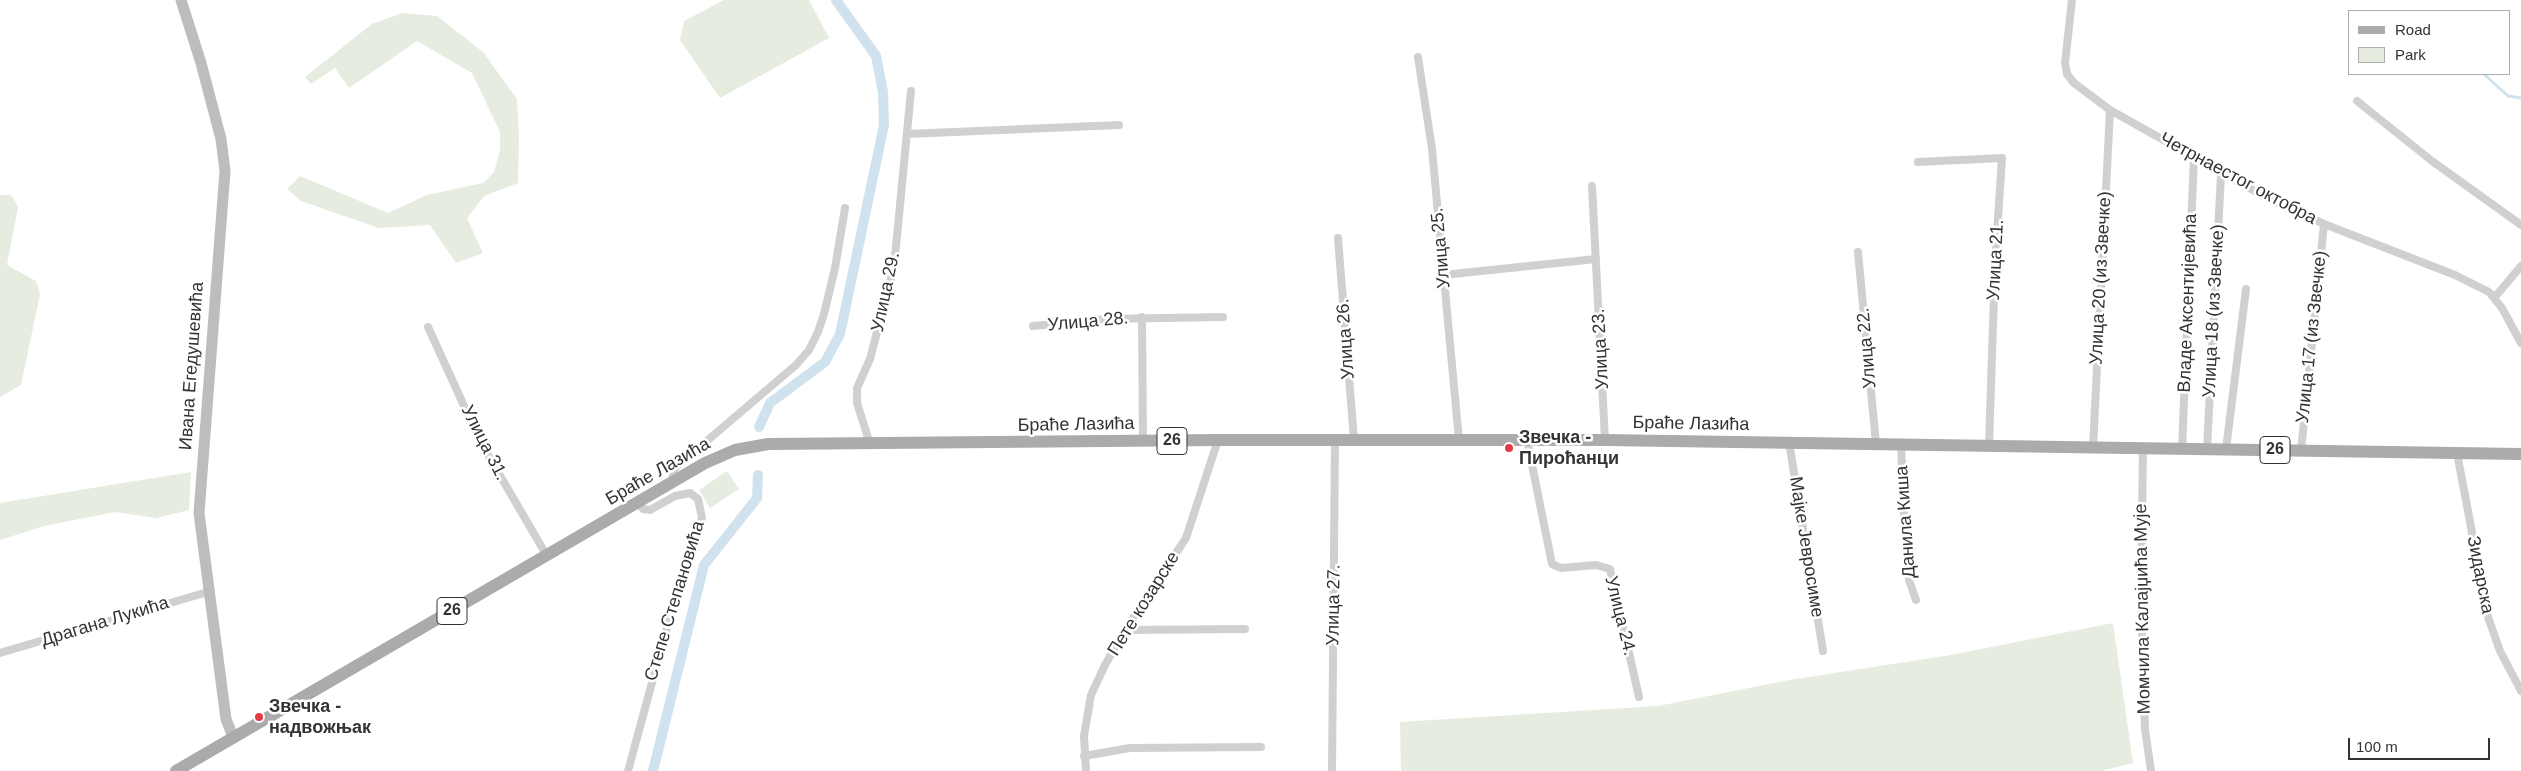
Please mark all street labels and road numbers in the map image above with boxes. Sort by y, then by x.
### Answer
street label: Четрнаестог октобра [2156,128,2320,230]
street label: Улица 20 (из Звечке) [2086,191,2116,365]
street label: Улица 25. [1427,207,1455,289]
street label: Владе Аксентијевића [2174,213,2202,393]
street label: Улица 21. [1983,219,2009,301]
street label: Улица 18 (из Звечке) [2199,224,2229,398]
street label: Улица 29. [867,250,905,334]
street label: Улица 17 (из Звечке) [2292,250,2332,424]
street label: Ивана Егедушевића [175,281,209,451]
street label: Улица 26. [1332,298,1360,380]
street label: Улица 22. [1853,307,1881,389]
street label: Улица 28. [1047,308,1129,336]
street label: Улица 23. [1588,308,1614,390]
street label: Улица 31. [456,402,512,484]
street label: Браће Лазића [1632,412,1750,436]
street label: Браће Лазића [1017,413,1135,437]
road number: 26 [1157,428,1187,454]
street label: Браће Лазића [602,433,714,511]
road number: 26 [2260,436,2290,464]
street label: Данила Киша [1891,465,1921,579]
street label: Мајке Јевросиме [1784,475,1828,619]
street label: Момчила Калајџића Мује [2130,503,2156,715]
street label: Степе Степановића [640,518,710,684]
street label: Зидарска [2462,534,2498,616]
street label: Пете козарске [1103,548,1185,660]
street label: Улица 27. [1322,564,1346,646]
street label: Улица 24. [1600,574,1640,658]
street label: Драгана Лукића [39,592,171,652]
road number: 26 [437,598,467,624]

